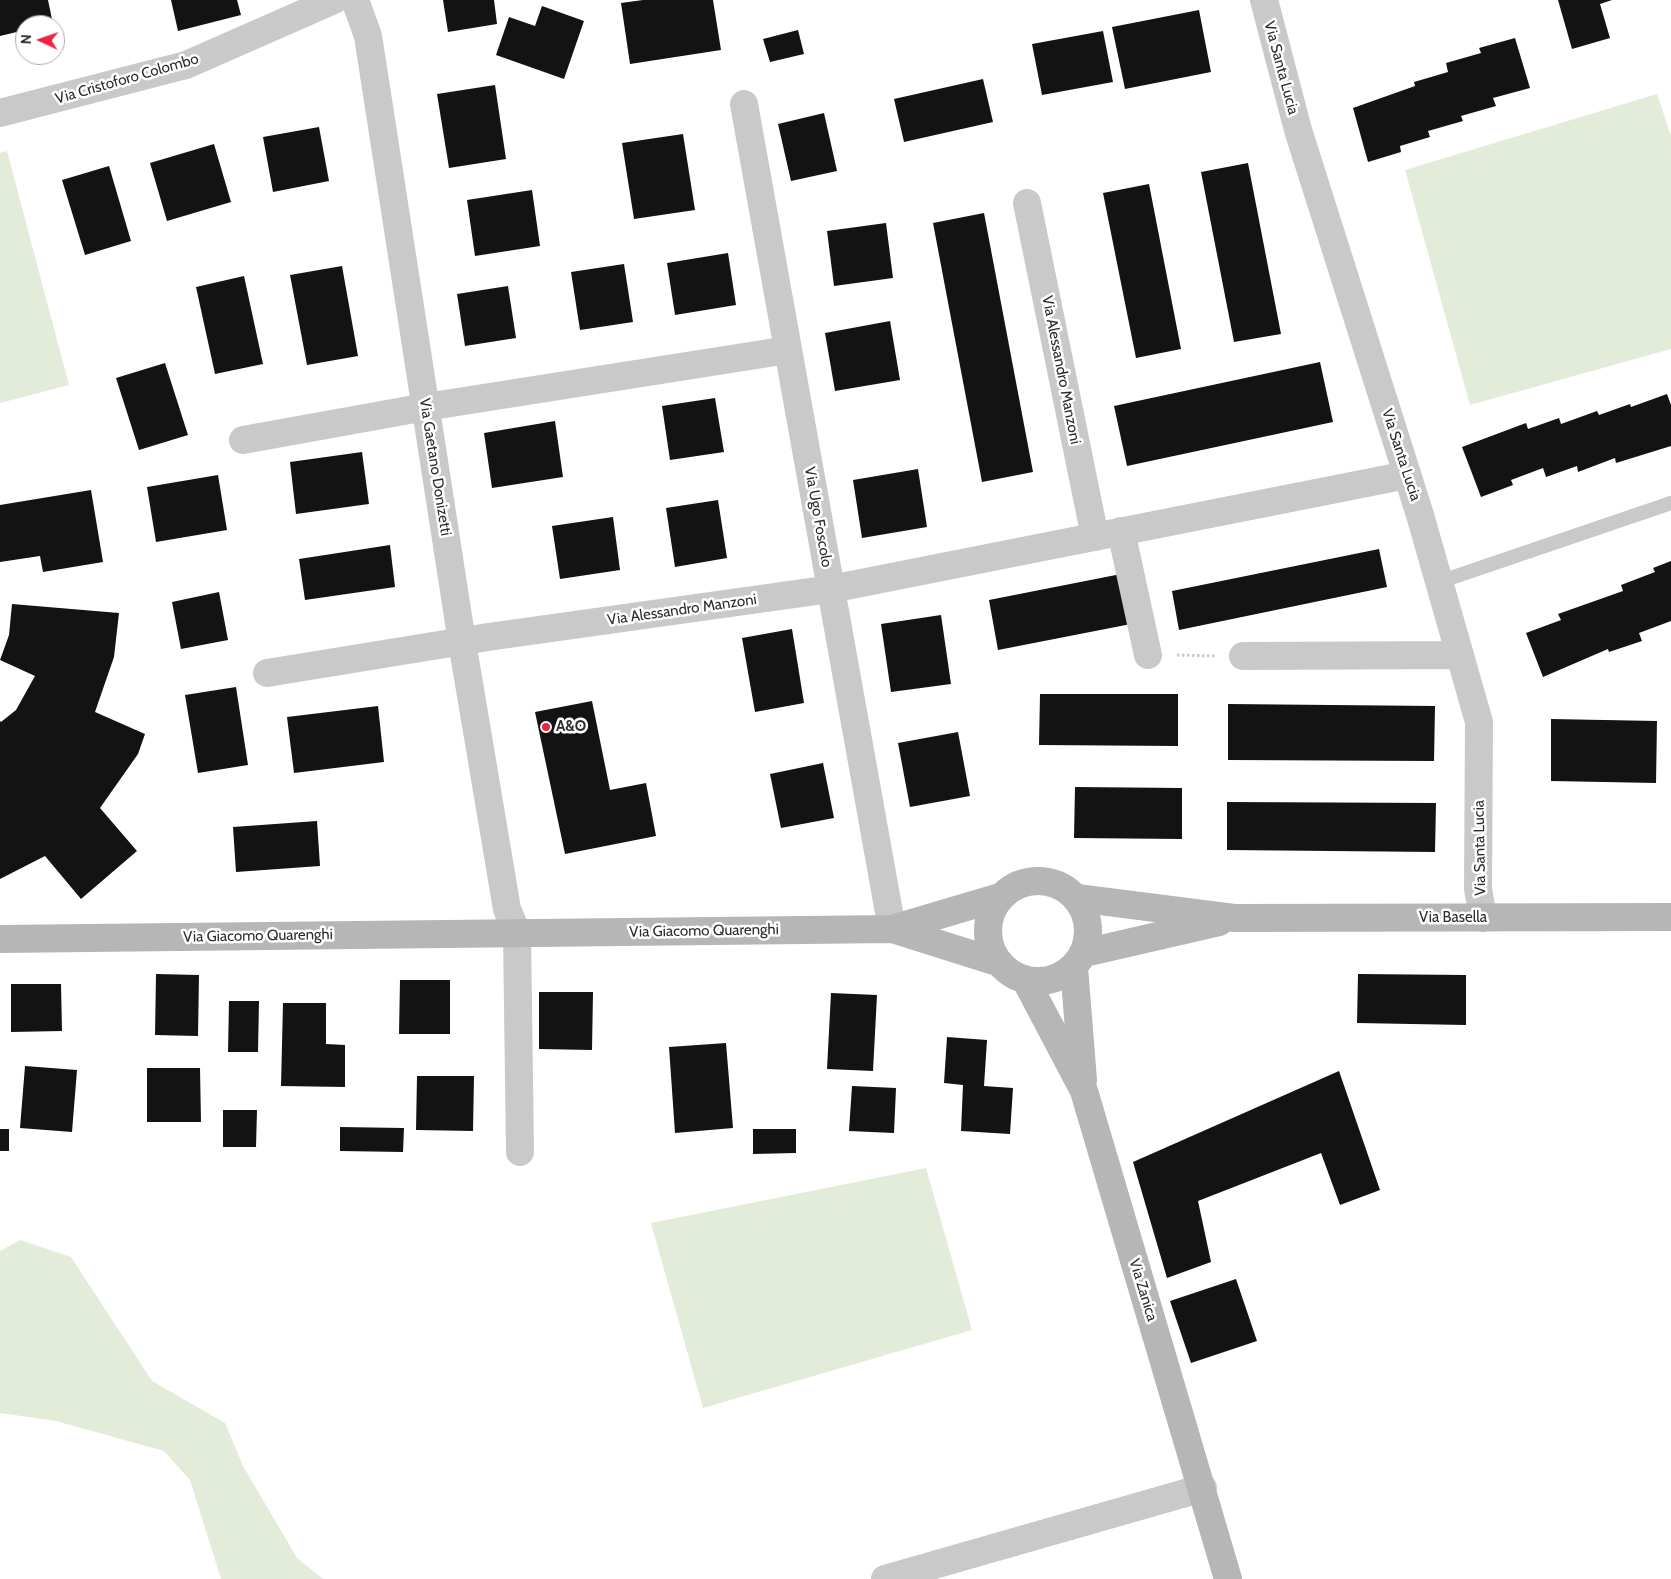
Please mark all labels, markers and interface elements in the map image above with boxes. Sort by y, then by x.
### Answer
north arrow [15,15,65,65]
street label: Via Santa Lucia [1260,19,1302,117]
text: N [17,34,35,45]
street label: Via Cristoforo Colombo [53,50,201,108]
street label: Via Alessandro Manzoni [1038,294,1084,446]
street label: Via Gaetano Donizetti [415,397,455,537]
street label: Via Santa Lucia [1378,407,1424,503]
street label: Via Ugo Foscolo [800,465,836,569]
street label: Via Alessandro Manzoni [606,591,758,629]
place label: A&O [556,718,586,736]
marker: A&O [540,721,552,733]
street label: Via Santa Lucia [1470,800,1490,896]
street label: Via Basella [1419,909,1487,927]
street label: Via Giacomo Quarenghi [629,921,779,941]
street label: Via Giacomo Quarenghi [183,926,333,946]
street label: Via Zanica [1125,1257,1161,1323]

